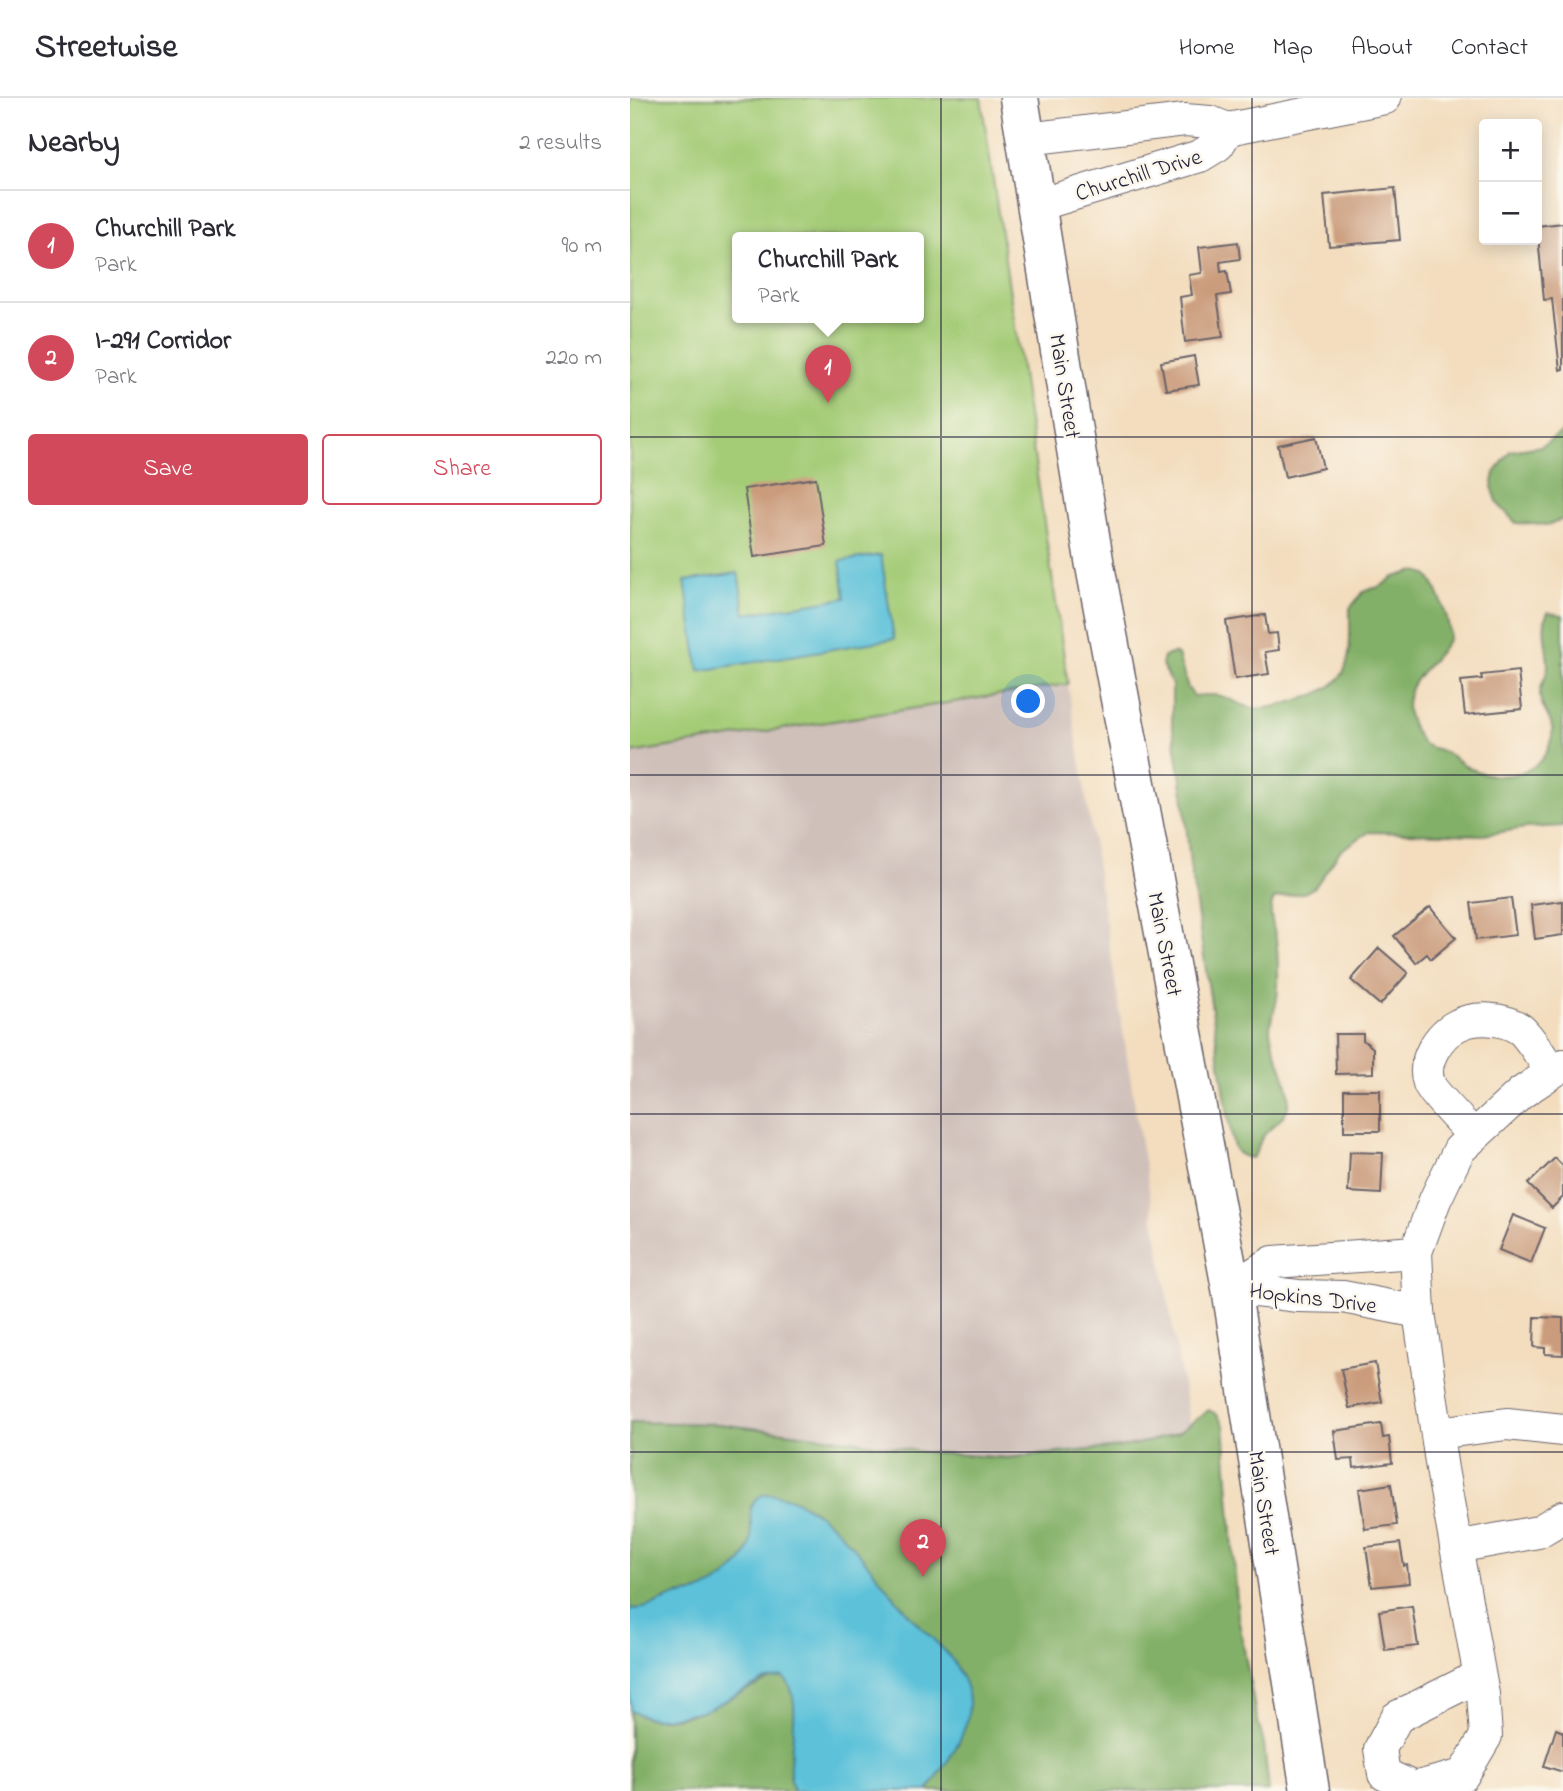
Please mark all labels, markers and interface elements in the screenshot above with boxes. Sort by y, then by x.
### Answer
text: Streetwise [35,24,177,72]
text: Home [1179,31,1235,66]
text: Map [1273,31,1313,66]
text: About [1351,31,1413,66]
text: Contact [1451,31,1528,66]
map controls [1479,119,1542,245]
button: + [1479,119,1542,182]
text: Nearby [28,122,120,166]
text: 2 results [519,127,602,160]
street label: Churchill Drive [1071,141,1207,211]
button: − [1479,182,1542,245]
text: Churchill Park [95,211,235,249]
text: 1 [47,230,55,263]
text: 90 m [562,230,602,263]
popup [732,232,924,323]
text: Churchill Park [758,242,898,280]
text: Park [95,249,137,282]
text: Park [758,280,799,313]
text: I-291 Corridor [95,323,231,361]
street label: Main Street [1039,332,1088,441]
text: 2 [45,342,57,375]
text: 220 m [546,342,602,375]
pin: 1 [805,345,851,403]
text: Park [95,361,137,394]
button: Save [28,434,308,505]
button: Share [322,434,602,505]
your location [1011,684,1045,718]
street label: Main Street [1137,890,1190,1000]
street label: Hopkins Drive [1247,1275,1379,1324]
street label: Main Street [1238,1449,1287,1558]
pin: 2 [900,1519,946,1577]

